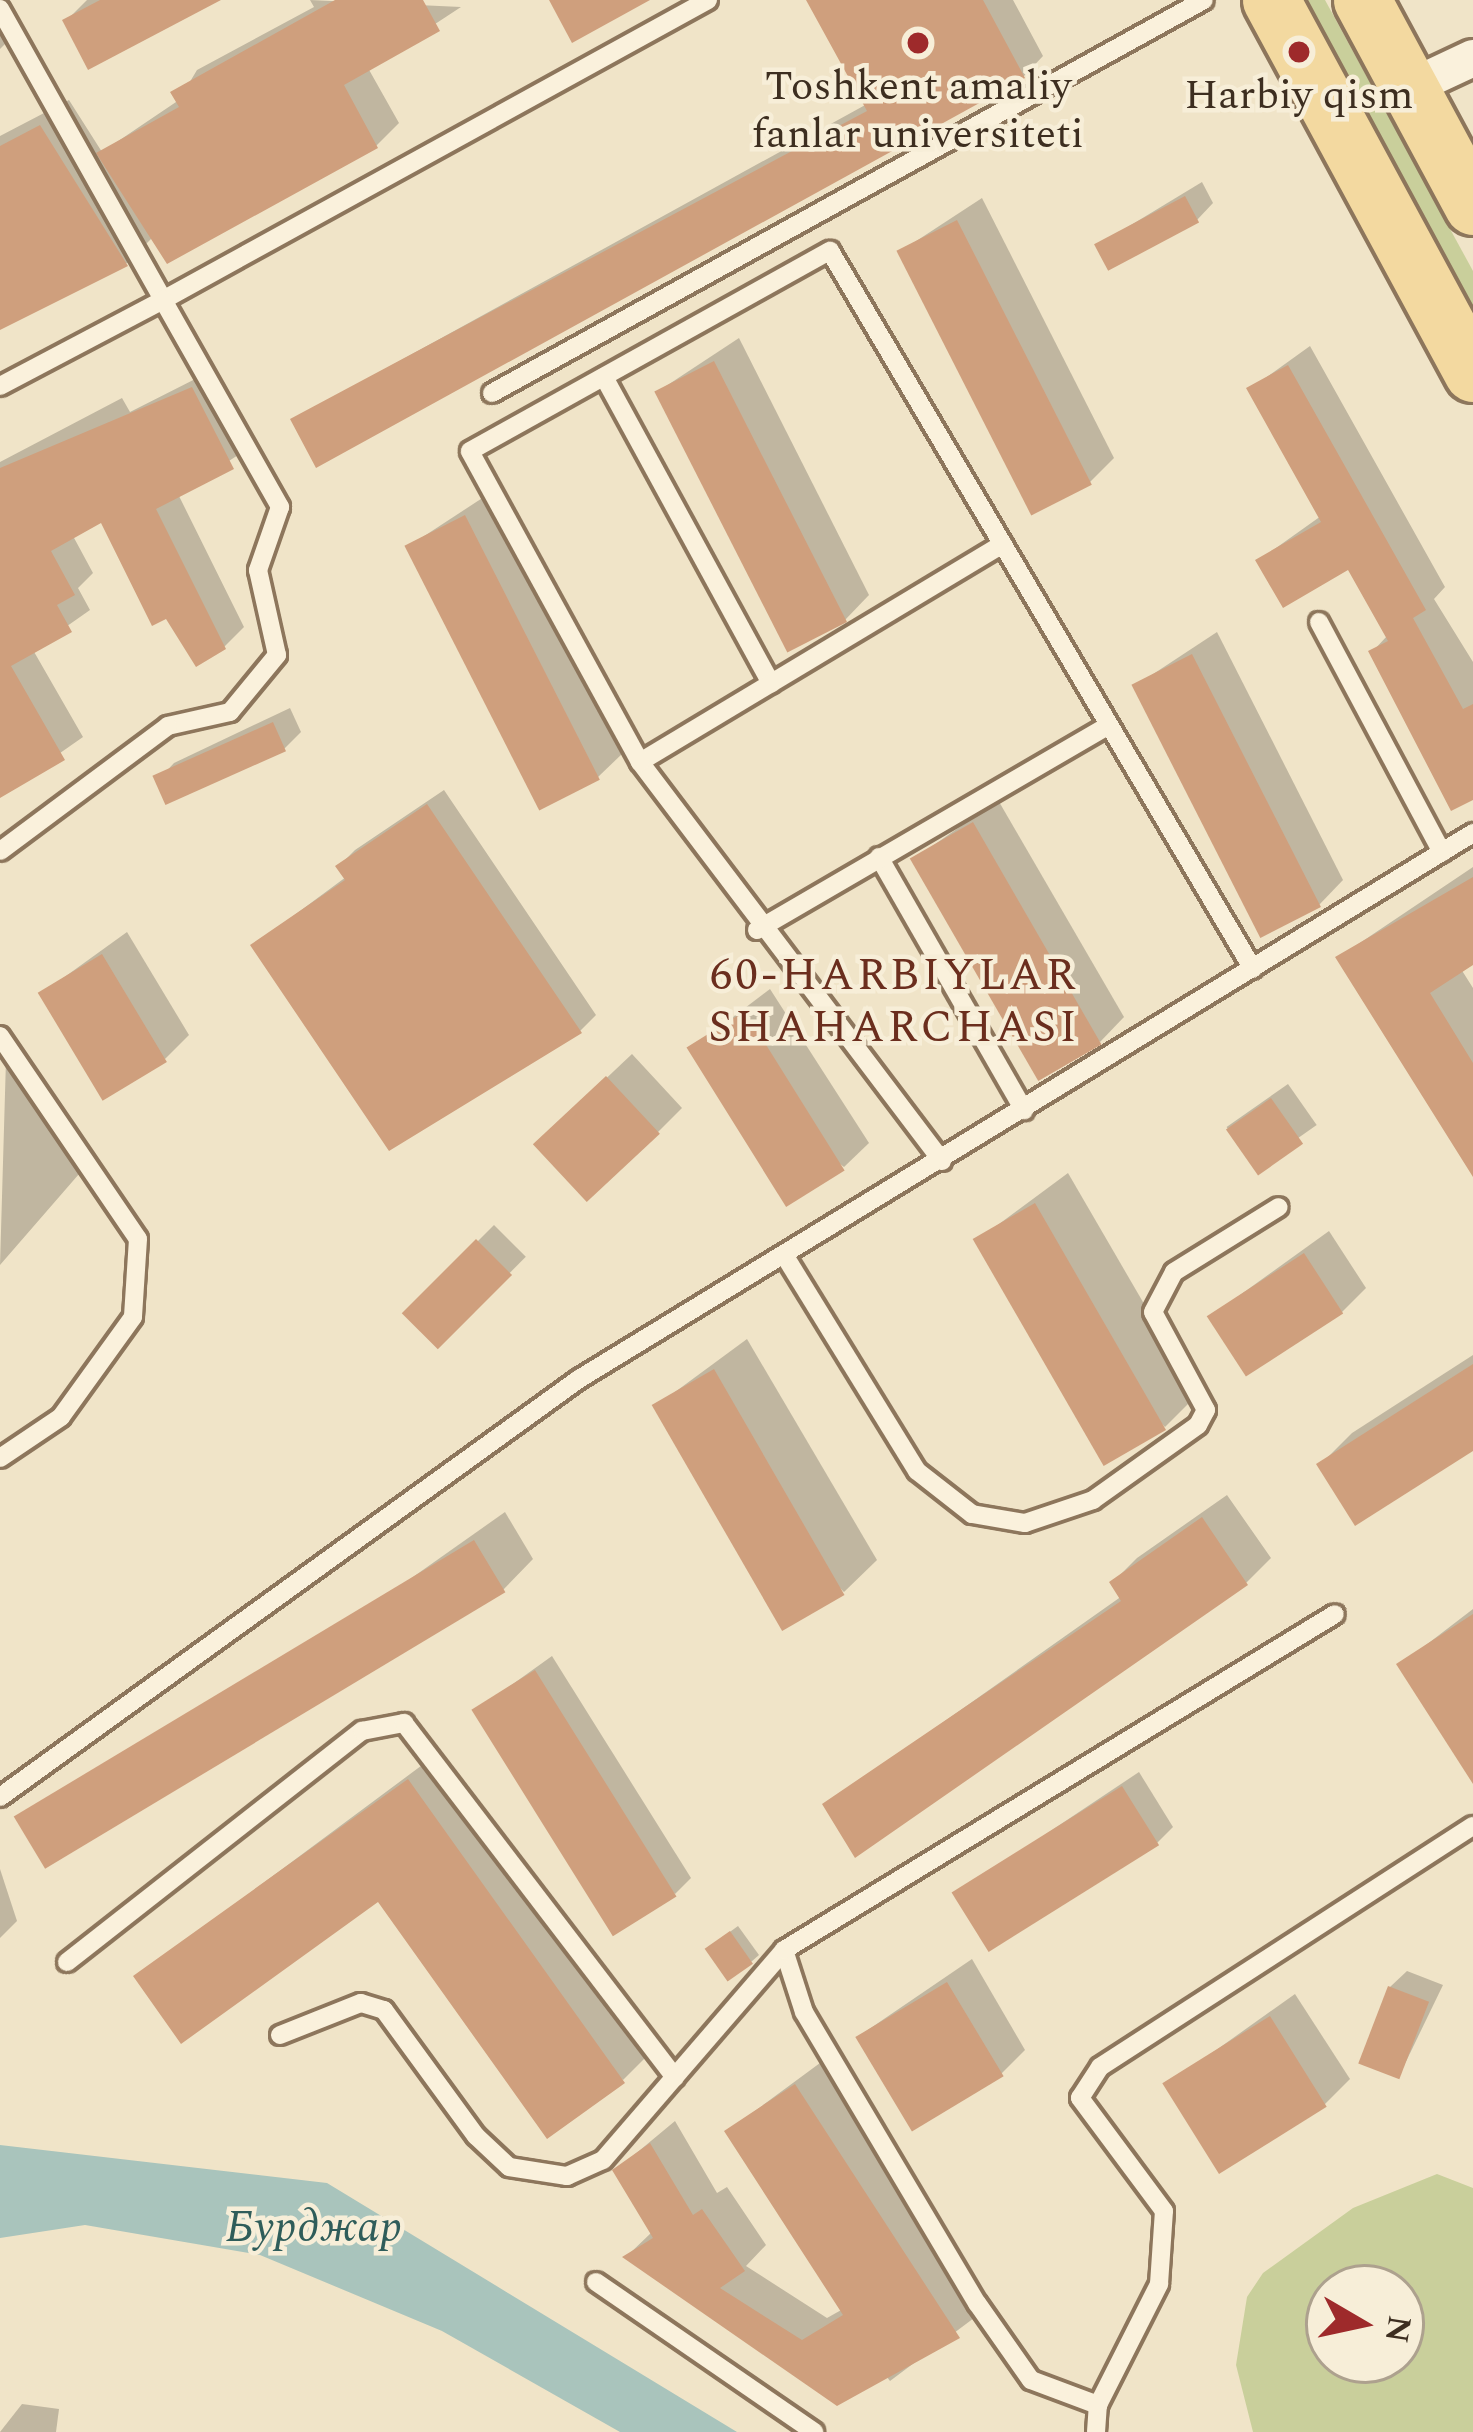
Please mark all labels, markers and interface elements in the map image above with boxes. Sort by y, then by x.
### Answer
marker: Toshkent amaliy fanlar universiteti [905,30,931,56]
marker: Harbiy qism [1286,39,1312,65]
place label: Toshkent amaliy fanlar universiteti [752,62,1084,160]
place label: Harbiy qism [1184,71,1414,121]
district label: 60-HARBIYLAR SHAHARCHASI [708,949,1080,1055]
water label: Бурджар [226,2201,402,2255]
north arrow [1305,2264,1425,2384]
text: N [1371,2312,1424,2346]

